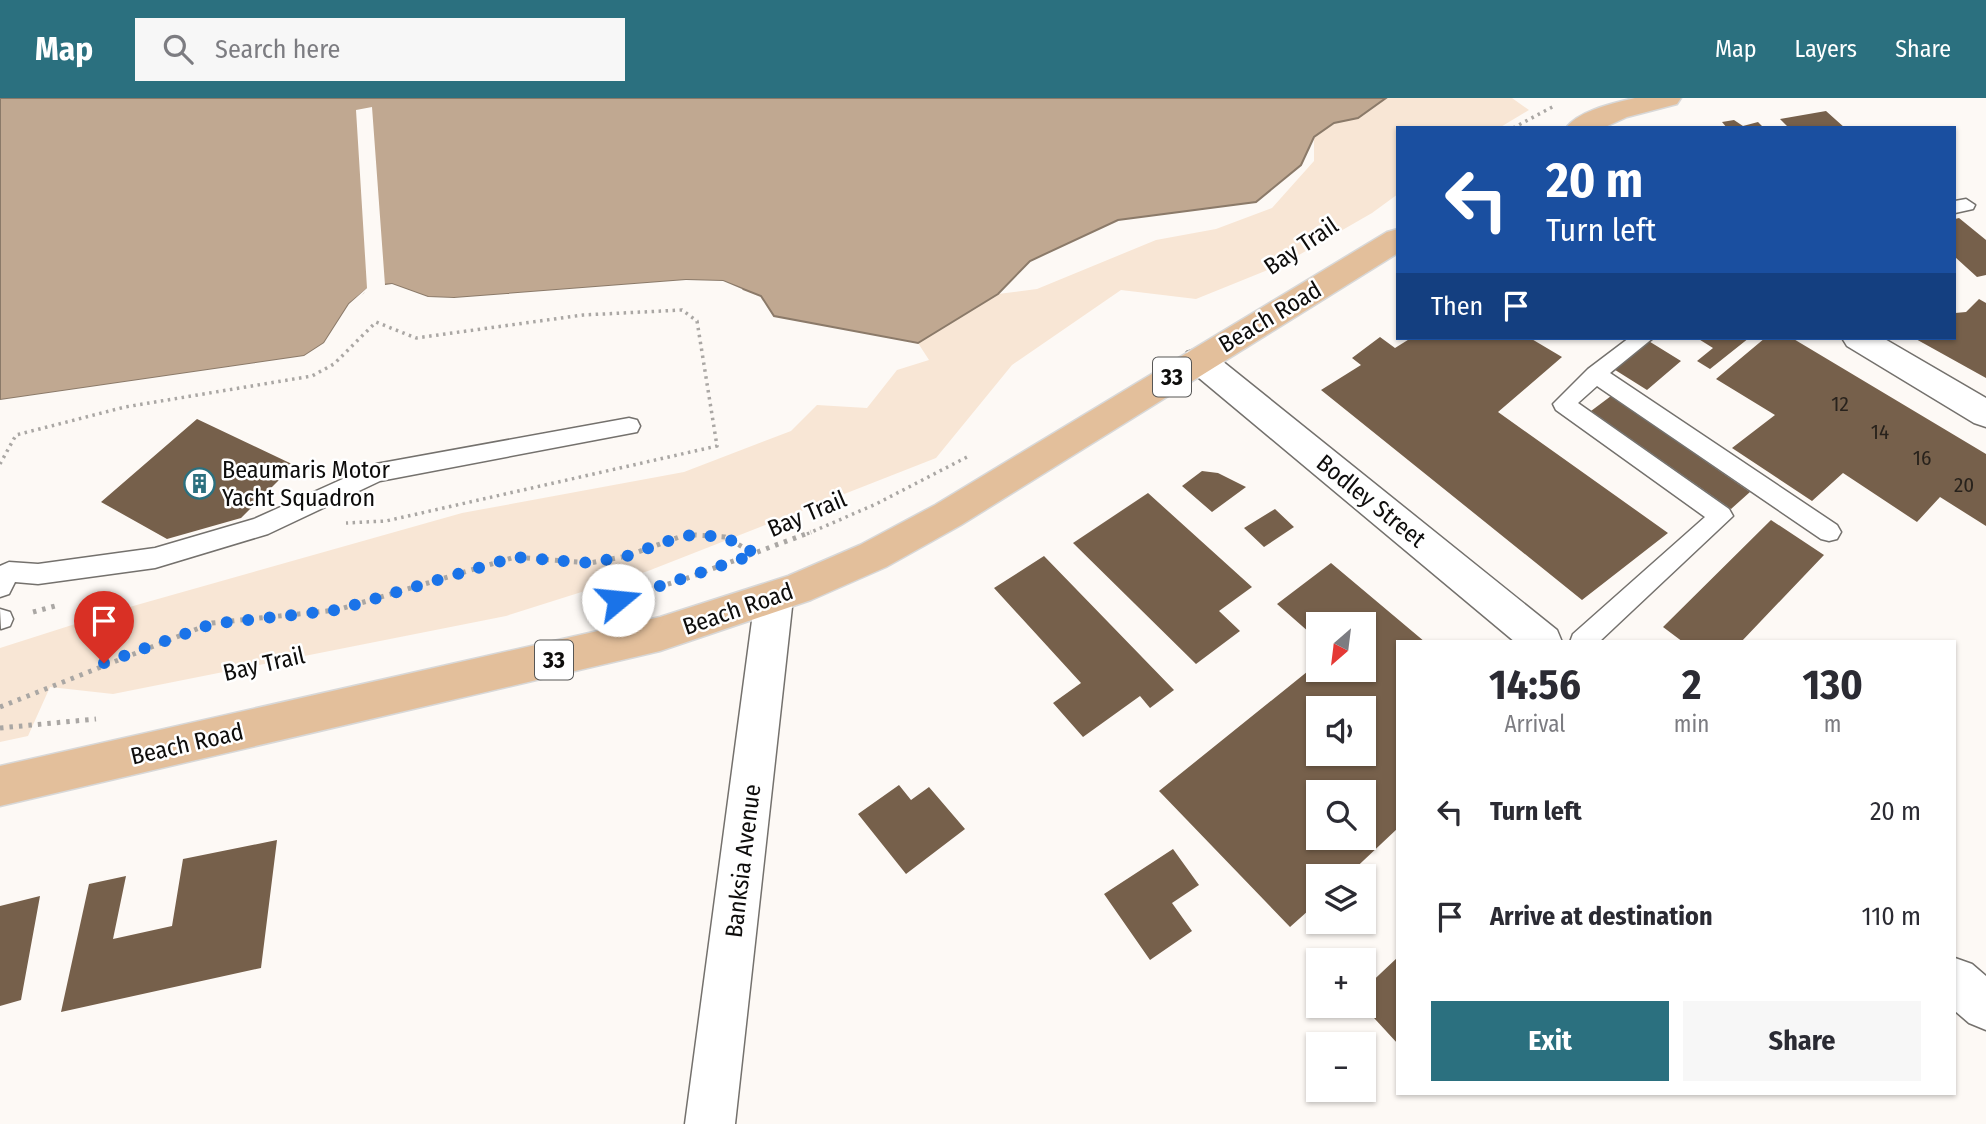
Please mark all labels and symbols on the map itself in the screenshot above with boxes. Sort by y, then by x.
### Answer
street label: Bay Trail [1259,211,1343,281]
street label: Beach Road [1214,275,1326,359]
road number: 33 [1153,358,1191,396]
house number: 12 [1831,391,1849,417]
house number: 14 [1871,419,1889,445]
house number: 16 [1913,445,1931,471]
street label: Bodley Street [1311,449,1431,553]
place label: Beaumaris Motor Yacht Squadron [222,456,390,512]
building icon: Beaumaris Motor Yacht Squadron [182,467,216,501]
house number: 20 [1954,472,1974,498]
street label: Bay Trail [763,485,851,543]
position arrow [581,563,655,637]
street label: Beach Road [679,577,797,641]
pin [74,591,134,663]
north arrow [1306,612,1376,682]
road number: 33 [535,640,573,680]
street label: Bay Trail [220,641,308,687]
street label: Beach Road [128,717,246,771]
street label: Banksia Avenue [720,783,766,939]

